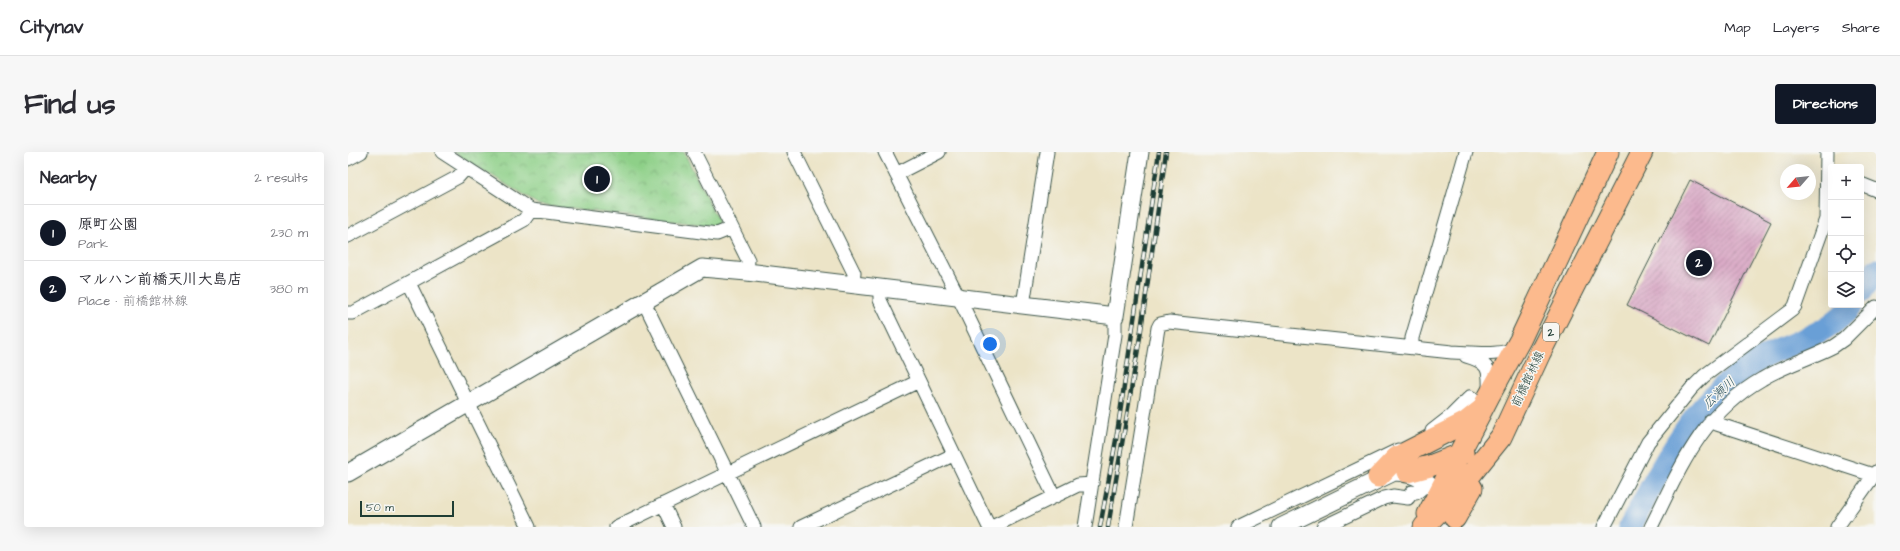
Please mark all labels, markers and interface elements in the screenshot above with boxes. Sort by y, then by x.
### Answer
text: Citynav [20,14,83,41]
text: Map [1724,18,1751,38]
text: Layers [1773,18,1820,38]
text: Share [1842,18,1880,38]
button: Directions [1775,84,1876,124]
text: Find us [24,85,115,124]
pin: 1 [584,164,610,194]
north arrow [1780,164,1816,200]
map controls [1828,164,1864,308]
button: + [1828,164,1864,200]
text: Nearby [40,166,97,190]
text: 2 results [254,169,308,187]
button: − [1828,200,1864,236]
text: 原町公園 [78,214,138,235]
text: 1 [52,224,54,242]
text: 230 m [270,224,308,242]
text: Park [78,235,108,253]
button: locate [1828,236,1864,272]
pin: 2 [1686,248,1712,278]
text: マルハン前橋天川大島店 [78,269,242,290]
button: layers [1828,272,1864,308]
text: 2 [49,280,57,298]
text: 380 m [269,280,308,298]
text: Place · 前橋館林線 [78,292,187,310]
road number: 2 [1543,323,1559,341]
your location [980,334,1000,354]
street label: 前橋館林線 [1508,348,1548,410]
water label: 広瀬川 [1699,373,1739,413]
scale bar [360,499,454,518]
text: 50 m [366,500,394,515]

